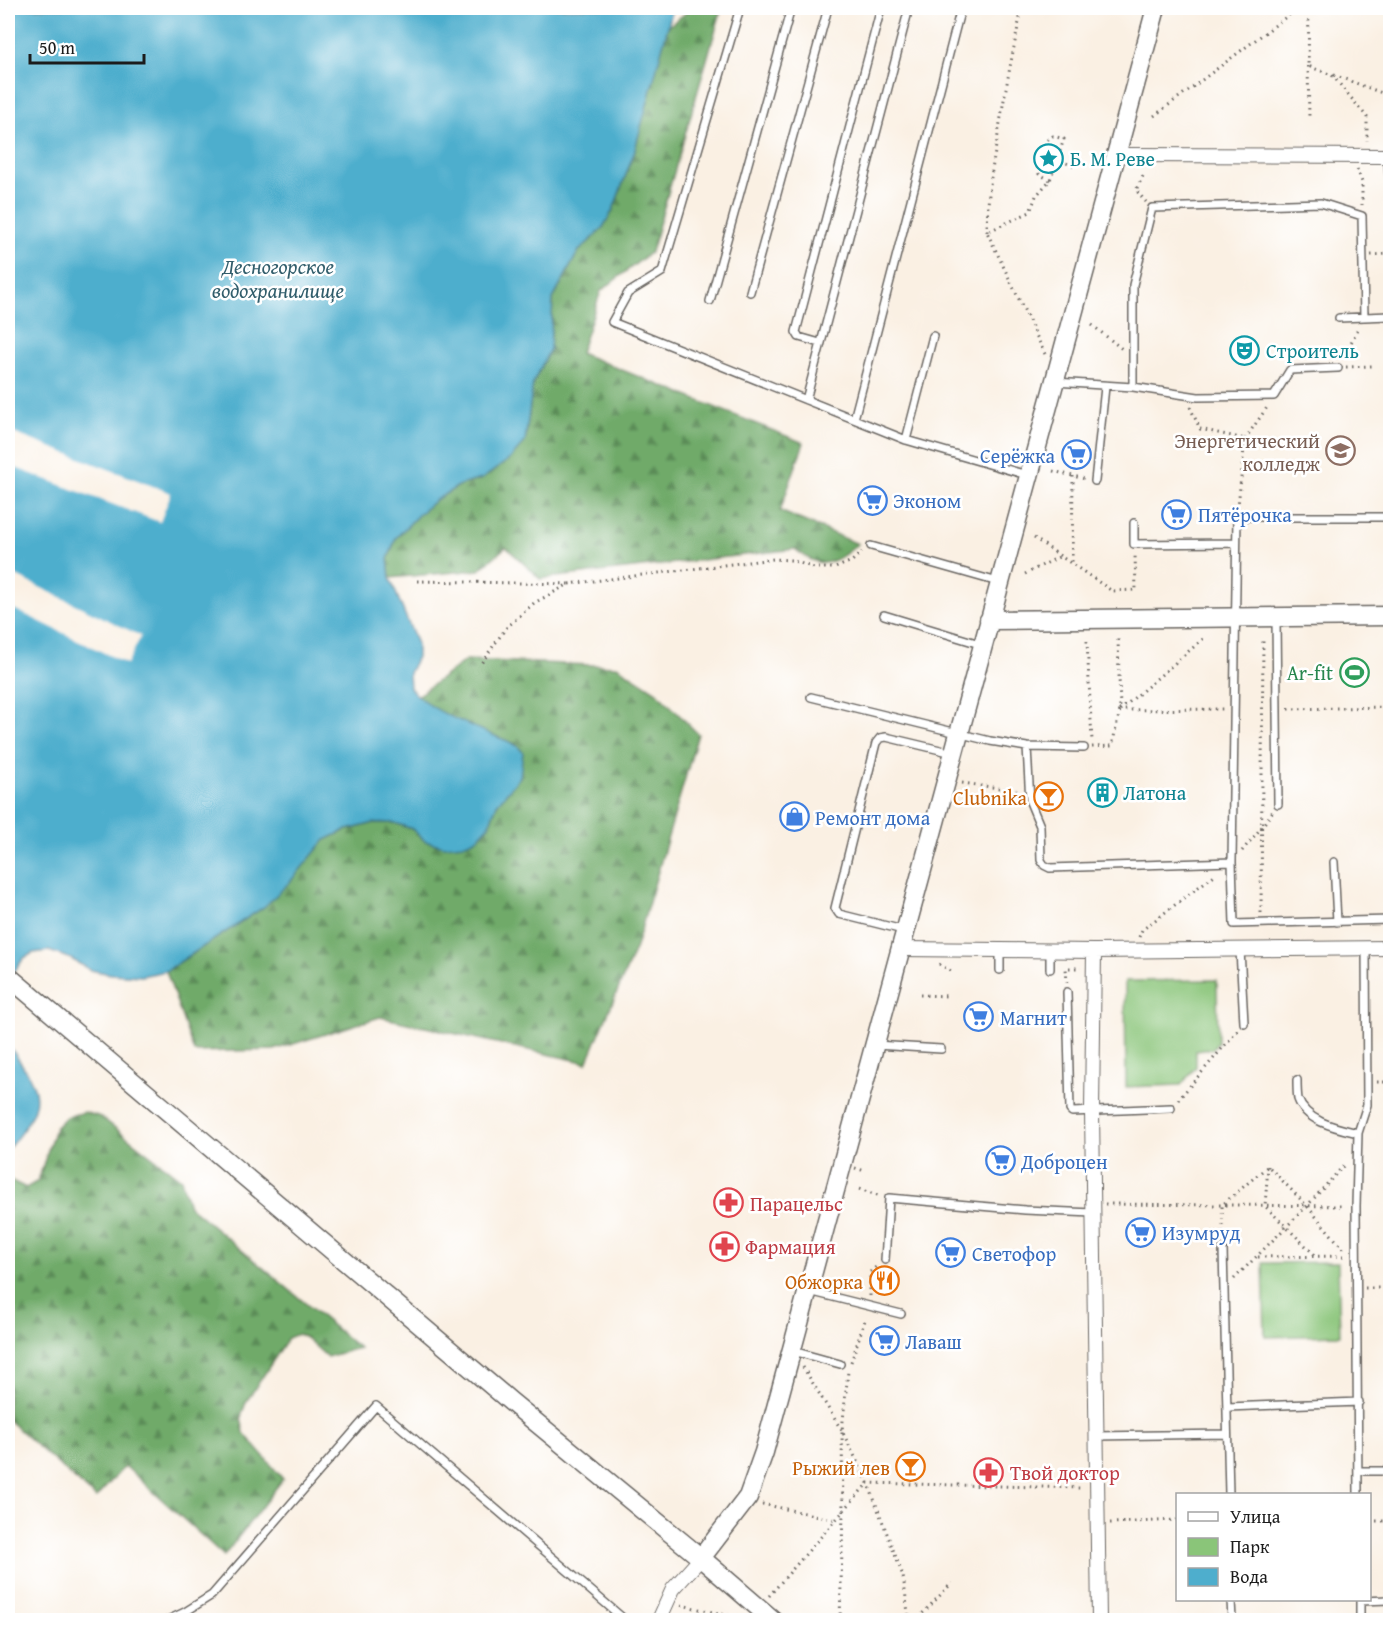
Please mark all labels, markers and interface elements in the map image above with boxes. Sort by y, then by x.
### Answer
scale bar [30,27,144,65]
text: 50 m [39,34,75,61]
place icon: Б. М. Реве [1033,142,1065,174]
place label: Б. М. Реве [1070,144,1155,173]
water label: Десногорское водохранилище [212,251,344,306]
theatre icon: Строитель [1229,334,1261,366]
place label: Строитель [1266,336,1359,365]
place label: Энергетический колледж [1174,426,1320,478]
school or university icon: Энергетический колледж [1325,435,1357,467]
supermarket icon: Серёжка [1060,439,1092,471]
place label: Серёжка [980,441,1055,470]
supermarket icon: Эконом [856,484,888,516]
place label: Эконом [893,486,961,515]
supermarket icon: Пятёрочка [1161,498,1193,530]
place label: Пятёрочка [1198,500,1292,529]
sports icon: Ar-fit [1338,656,1370,688]
place label: Ar-fit [1287,658,1333,687]
building icon: Латона [1086,776,1118,808]
place label: Латона [1123,778,1187,807]
bar icon: Clubnika [1032,781,1064,813]
place label: Clubnika [953,783,1028,812]
shop icon: Ремонт дома [778,801,810,833]
place label: Ремонт дома [815,803,931,832]
supermarket icon: Магнит [963,1001,995,1033]
place label: Магнит [1000,1003,1067,1032]
supermarket icon: Доброцен [984,1145,1016,1177]
place label: Доброцен [1020,1147,1108,1176]
pharmacy icon: Парацельс [713,1187,745,1219]
place label: Парацельс [750,1189,843,1218]
supermarket icon: Изумруд [1125,1216,1157,1248]
place label: Изумруд [1162,1218,1241,1247]
pharmacy icon: Фармация [708,1230,740,1262]
place label: Фармация [745,1232,836,1261]
supermarket icon: Светофор [935,1237,967,1269]
place label: Светофор [972,1239,1056,1268]
restaurant icon: Обжорка [868,1265,900,1297]
place label: Обжорка [785,1267,863,1296]
supermarket icon: Лаваш [868,1325,900,1357]
place label: Лаваш [905,1327,962,1356]
bar icon: Рыжий лев [895,1451,927,1483]
place label: Рыжий лев [792,1453,890,1482]
pharmacy icon: Твой доктор [973,1456,1005,1488]
place label: Твой доктор [1010,1458,1120,1487]
legend [1176,1493,1371,1601]
text: Улица [1230,1503,1281,1530]
text: Парк [1230,1533,1270,1560]
text: Вода [1230,1563,1268,1590]

